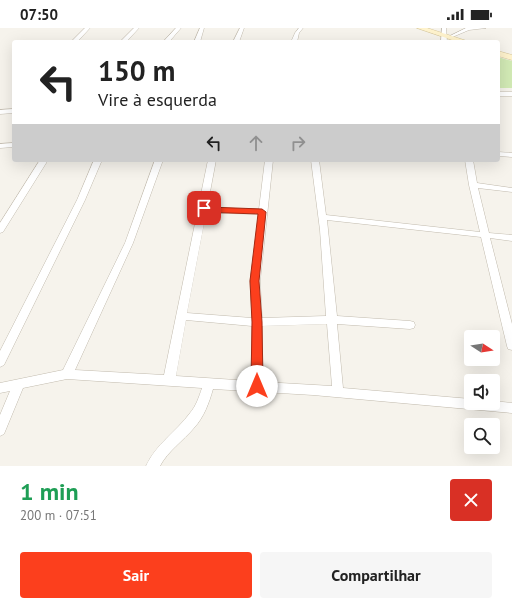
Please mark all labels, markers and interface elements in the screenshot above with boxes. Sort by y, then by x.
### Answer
text: 07:50 [20,5,58,24]
text: 150 m [98,52,175,89]
icon: left [32,56,84,108]
text: Vire à esquerda [98,88,217,111]
icon: left [203,132,225,154]
icon: ahead [245,132,267,154]
icon: right [287,132,309,154]
pin [187,191,221,225]
icon: arrive [193,197,215,219]
north arrow [464,330,500,366]
map controls [464,330,500,454]
position arrow [236,365,278,407]
button: sound [464,374,500,410]
button: search [464,418,500,454]
text: 1 min [20,476,79,507]
button: close [450,479,492,521]
text: 200 m · 07:51 [20,507,97,524]
button: Sair [20,552,252,598]
button: Compartilhar [260,552,492,598]

